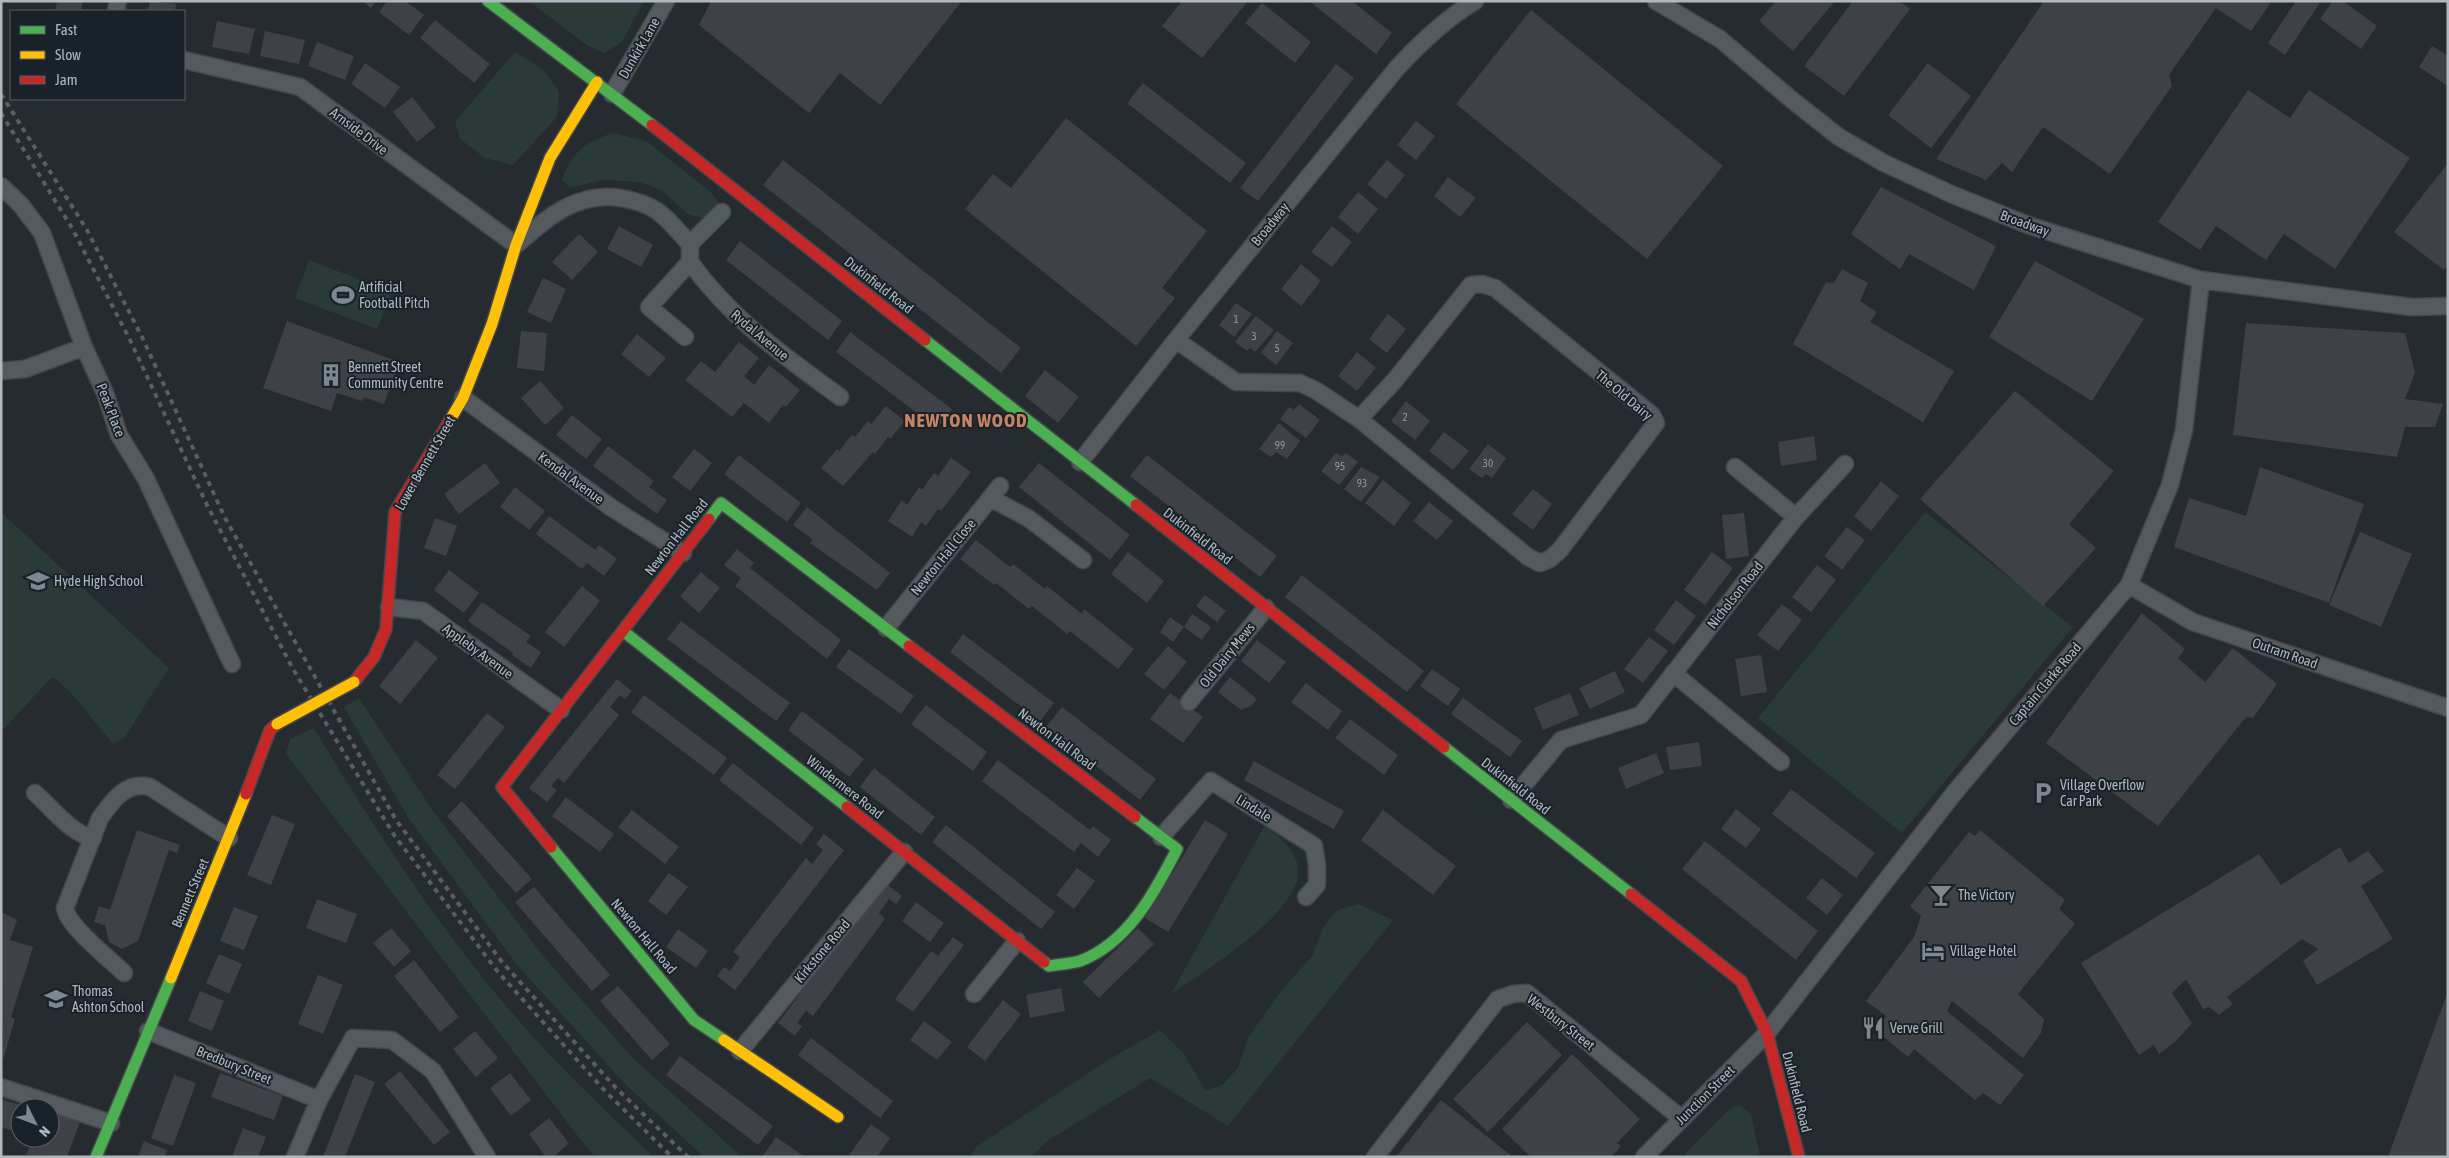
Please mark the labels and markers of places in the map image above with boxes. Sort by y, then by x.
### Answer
place label: Artificial Football Pitch [359,279,430,311]
sports icon: Artificial Football Pitch [330,282,356,308]
place label: Bennett Street Community Centre [348,359,444,391]
building icon: Bennett Street Community Centre [318,362,344,388]
school or university icon: Hyde High School [25,568,51,594]
place label: Hyde High School [54,573,144,589]
place label: Village Overflow Car Park [2060,777,2145,809]
parking icon: Village Overflow Car Park [2030,780,2056,806]
bar icon: The Victory [1928,882,1954,908]
place label: The Victory [1958,887,2015,903]
hotel icon: Village Hotel [1920,938,1946,964]
place label: Village Hotel [1950,943,2017,959]
place label: Thomas Ashton School [72,983,145,1015]
school or university icon: Thomas Ashton School [43,986,69,1012]
restaurant icon: Verve Grill [1860,1015,1886,1041]
place label: Verve Grill [1890,1020,1943,1036]

